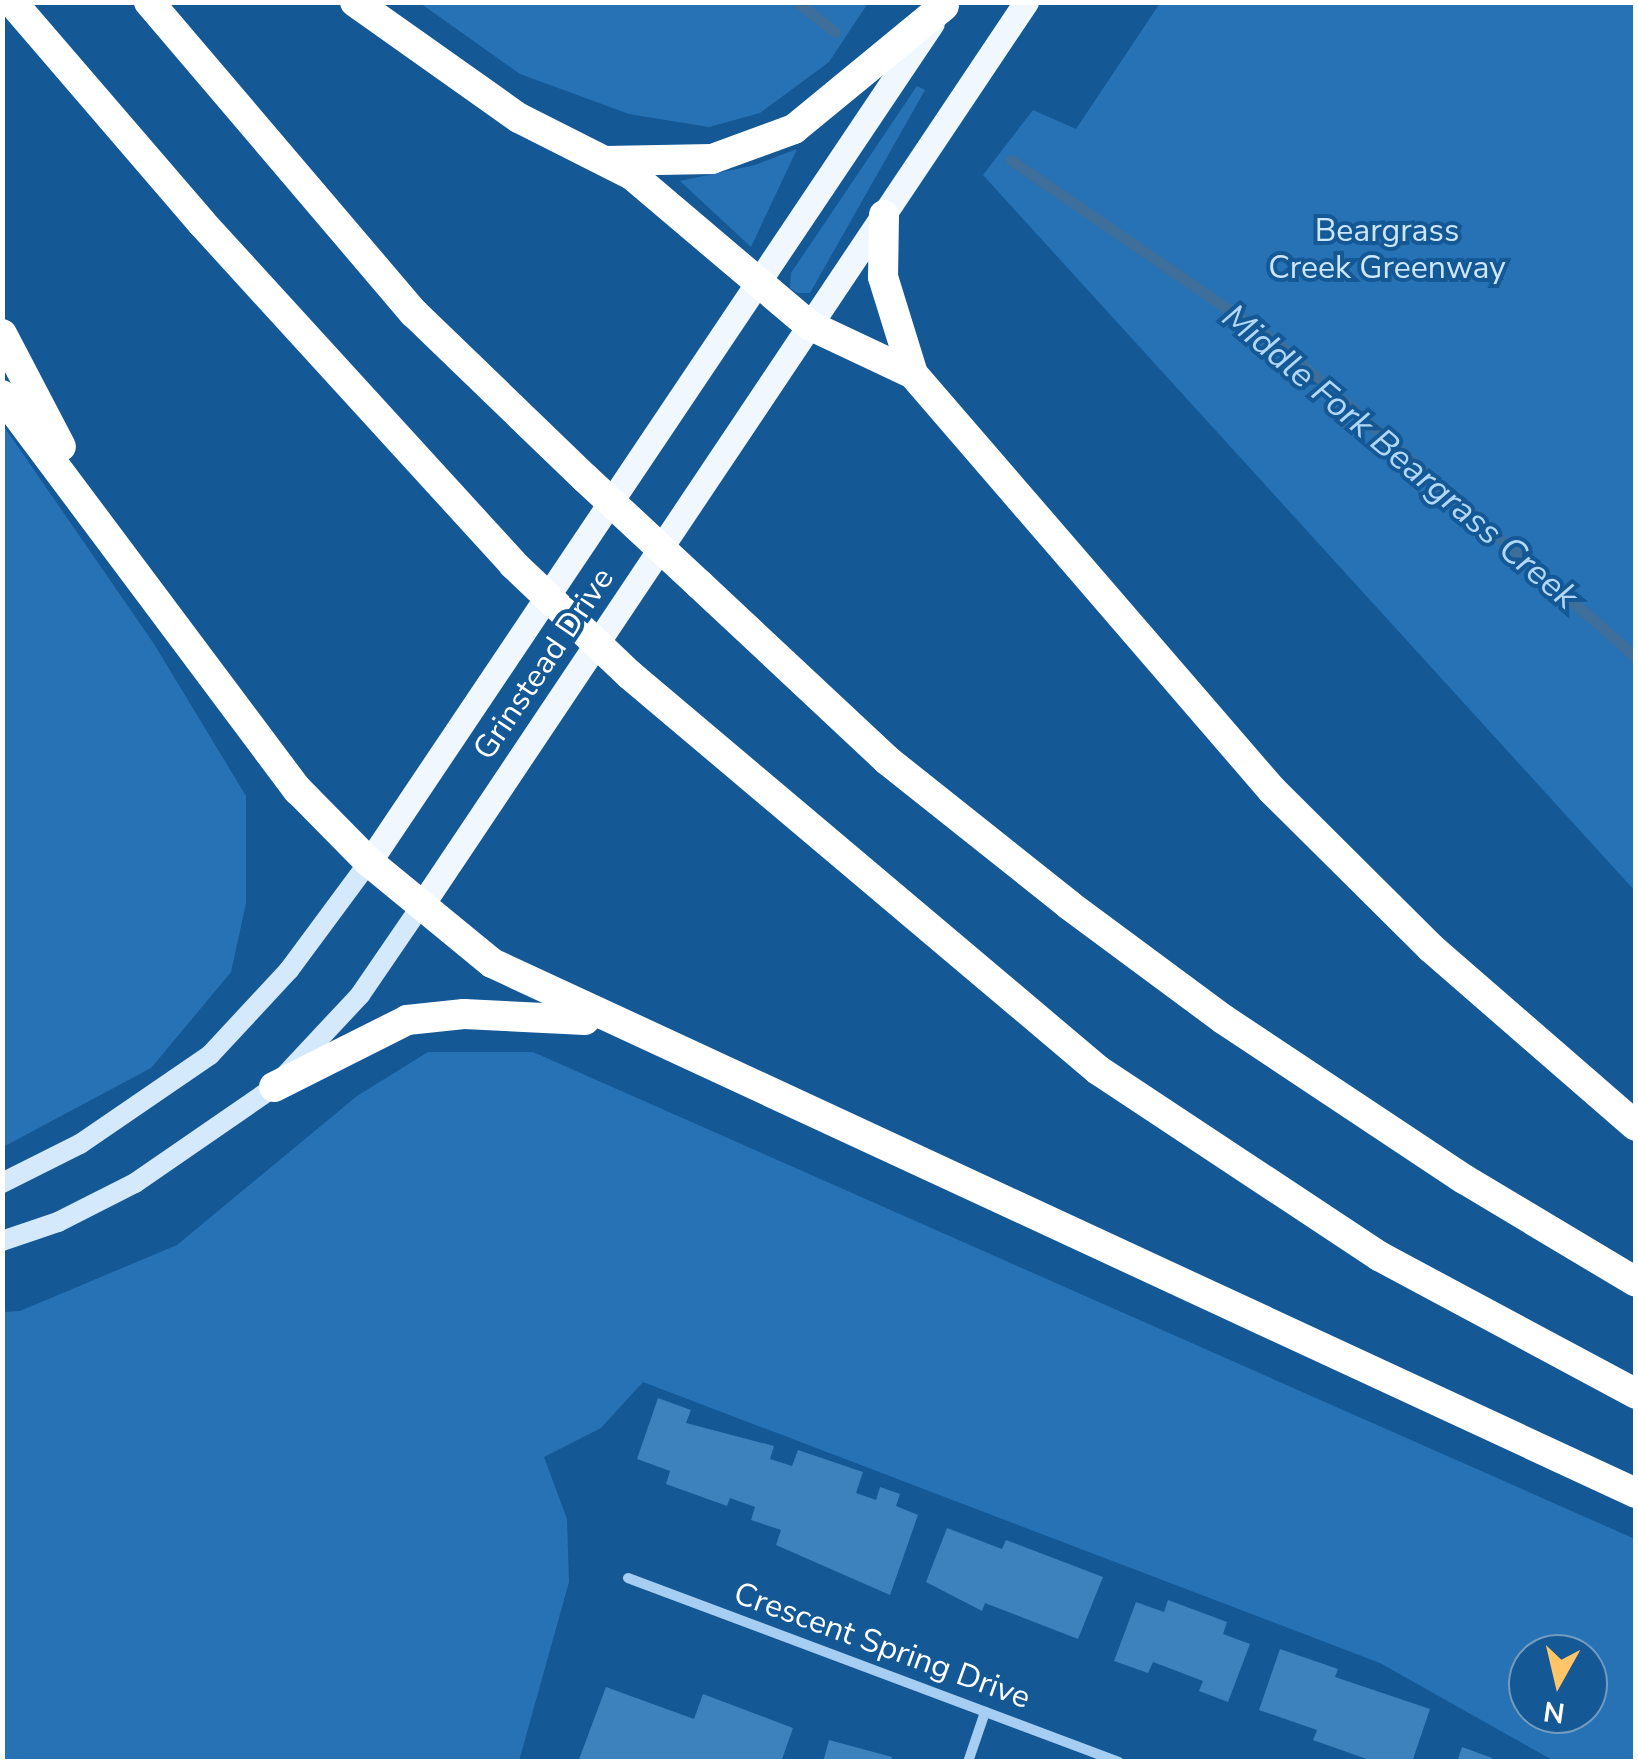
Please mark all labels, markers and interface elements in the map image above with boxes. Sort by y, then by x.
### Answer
park label: Beargrass Creek Greenway [1268,213,1506,288]
water label: Middle Fork Beargrass Creek [1214,296,1586,618]
street label: Grinstead Drive [466,561,622,767]
street label: Crescent Spring Drive [729,1575,1035,1717]
north arrow [1508,1634,1608,1734]
text: N [1541,1691,1567,1732]

